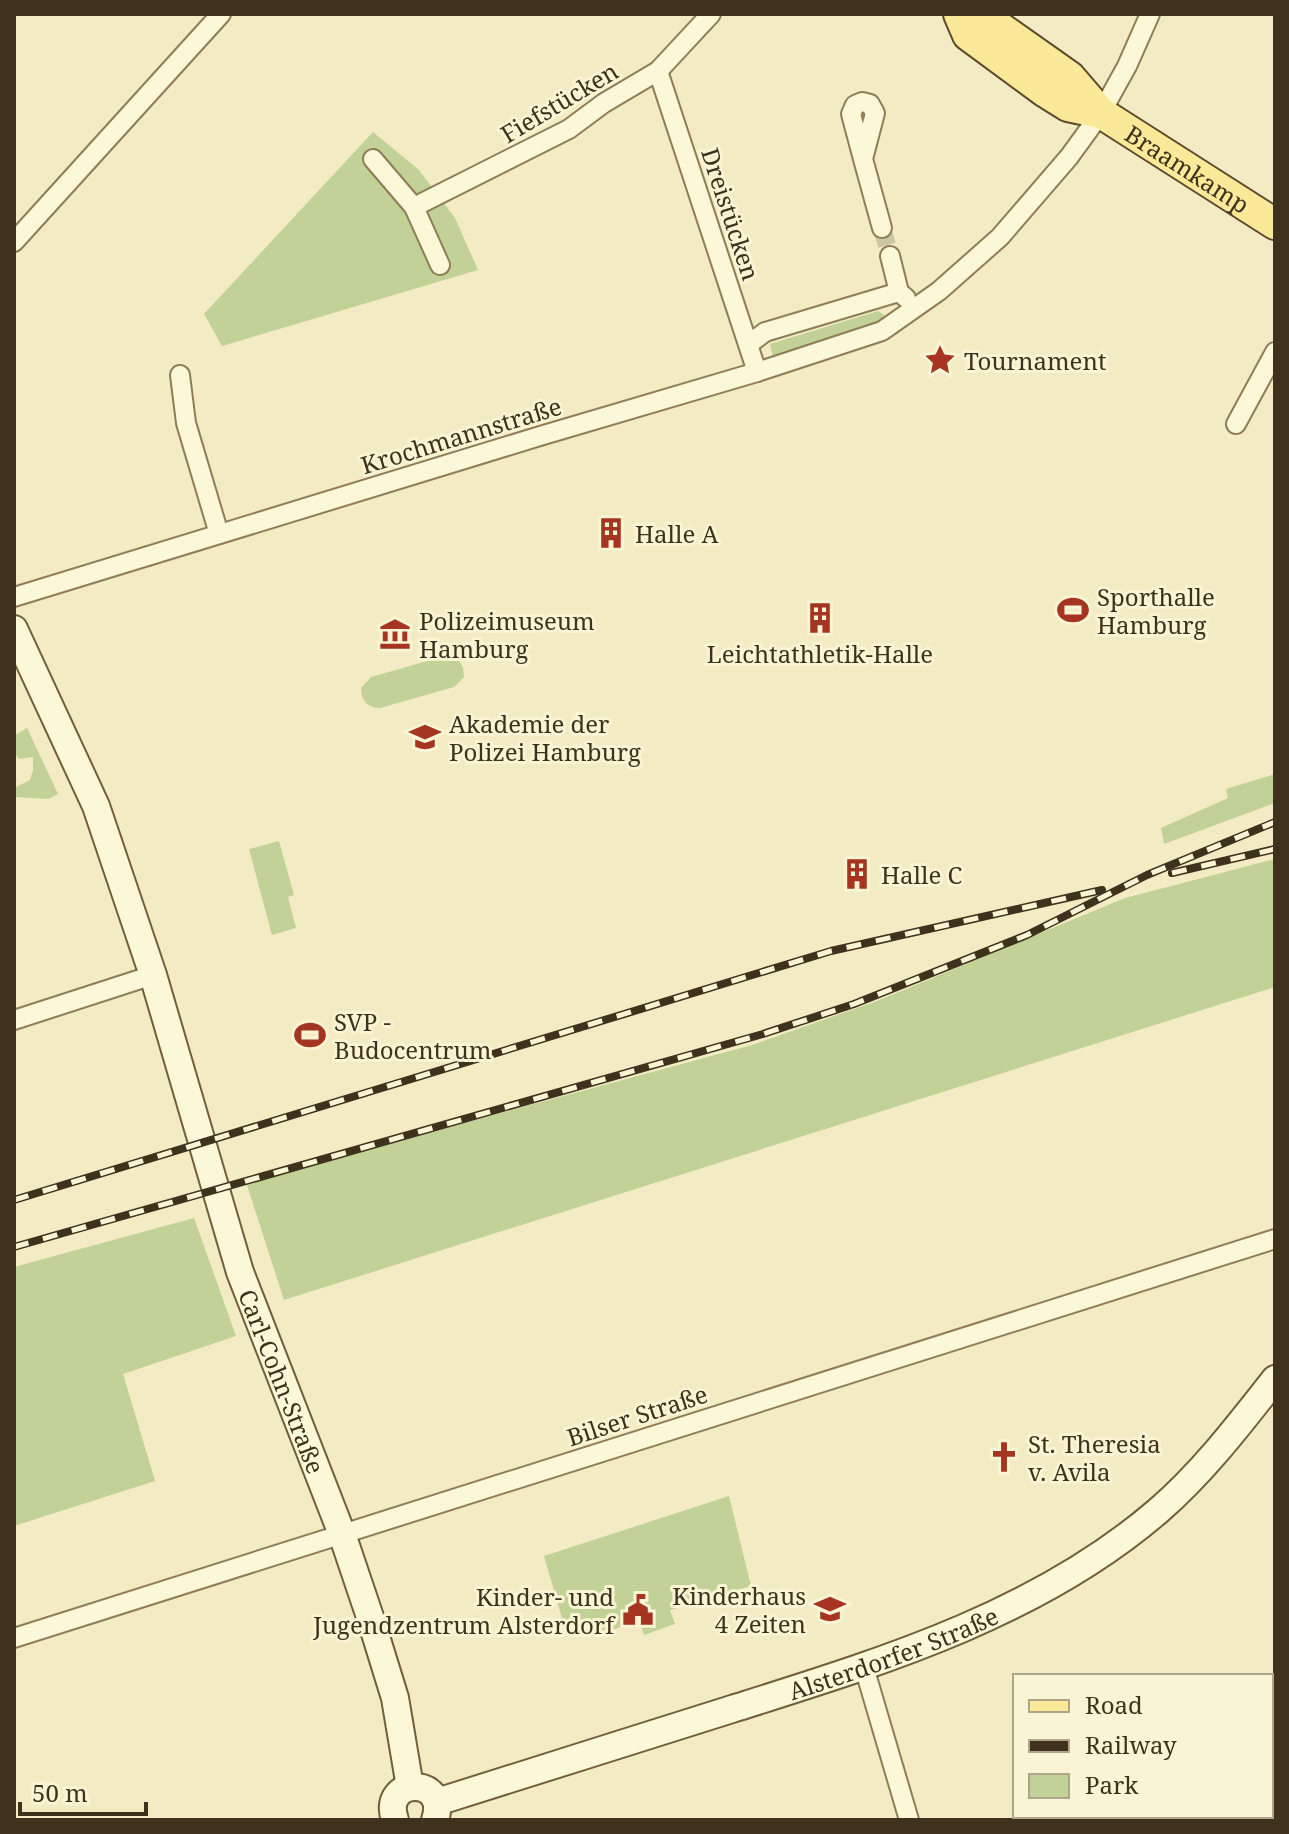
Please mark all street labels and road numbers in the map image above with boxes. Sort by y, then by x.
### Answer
street label: Fiefstücken [494,54,624,150]
street label: Braamkamp [1119,116,1256,220]
street label: Dreistücken [694,144,768,284]
street label: Krochmannstraße [357,389,565,481]
street label: Carl-Cohn-Straße [232,1284,333,1478]
street label: Bilser Straße [562,1377,712,1453]
street label: Alsterdorfer Straße [784,1598,1003,1707]

